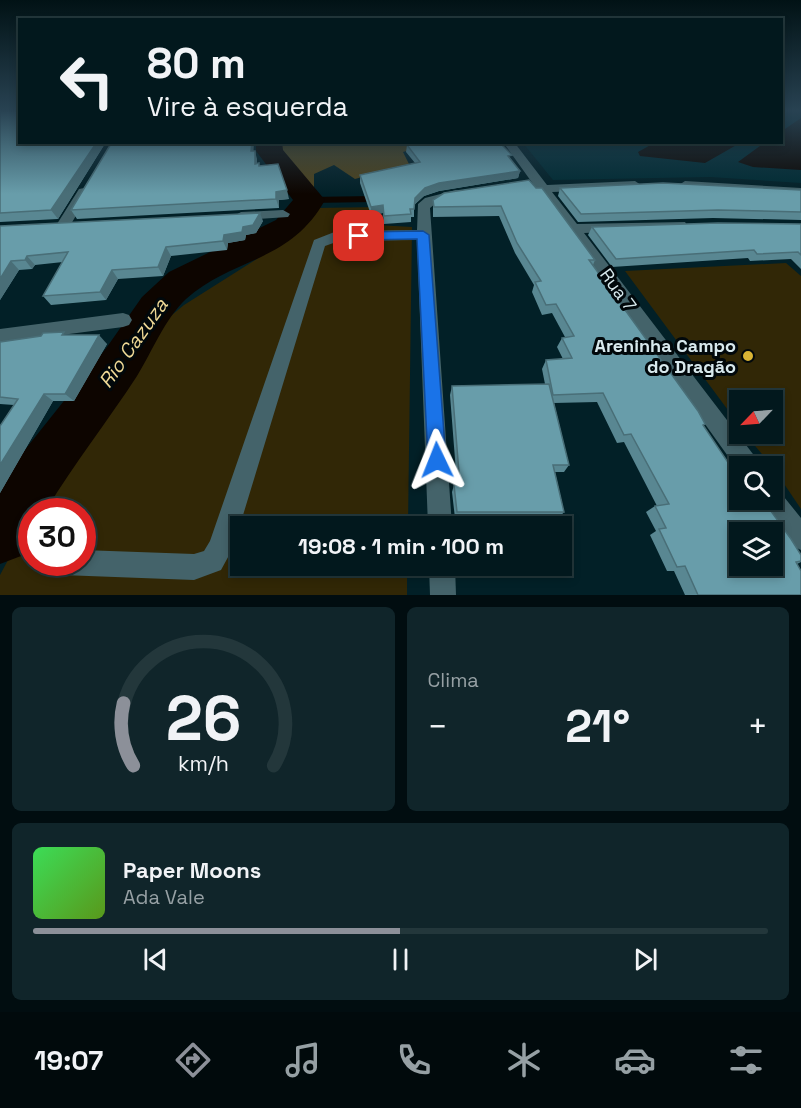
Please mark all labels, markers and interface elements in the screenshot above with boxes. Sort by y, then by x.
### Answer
text: 80 m [147,37,246,90]
icon: left [48,42,126,120]
text: Vire à esquerda [147,89,348,124]
pin [333,210,384,261]
icon: arrive [342,219,375,252]
street label: Rua 7 [595,264,642,316]
water label: Rio Cazuza [93,293,174,393]
place label: Areninha Campo do Dragão [595,334,736,378]
marker: Areninha Campo do Dragão [741,349,755,363]
north arrow [729,390,783,444]
map controls [729,390,783,576]
position arrow [405,428,469,492]
button: search [729,456,783,510]
speed limit sign: 30 [18,498,96,576]
button: layers [729,522,783,576]
text: 19:08 · 1 min · 100 m [298,532,504,560]
text: Clima [428,667,479,693]
text: 26 [165,679,241,758]
text: 21° [565,698,630,755]
text: − [428,706,448,748]
text: + [748,706,768,748]
text: km/h [178,750,229,777]
text: Paper Moons [123,856,261,884]
text: Ada Vale [123,884,205,910]
icon: previous [139,943,172,976]
icon: pause [384,943,417,976]
icon: next [629,943,662,976]
icon: directions [172,1039,214,1081]
icon: music [282,1039,324,1081]
icon: phone [393,1039,435,1081]
icon: climate [503,1039,545,1081]
icon: car [614,1039,656,1081]
icon: filters [725,1039,767,1081]
text: 19:07 [34,1043,103,1078]

